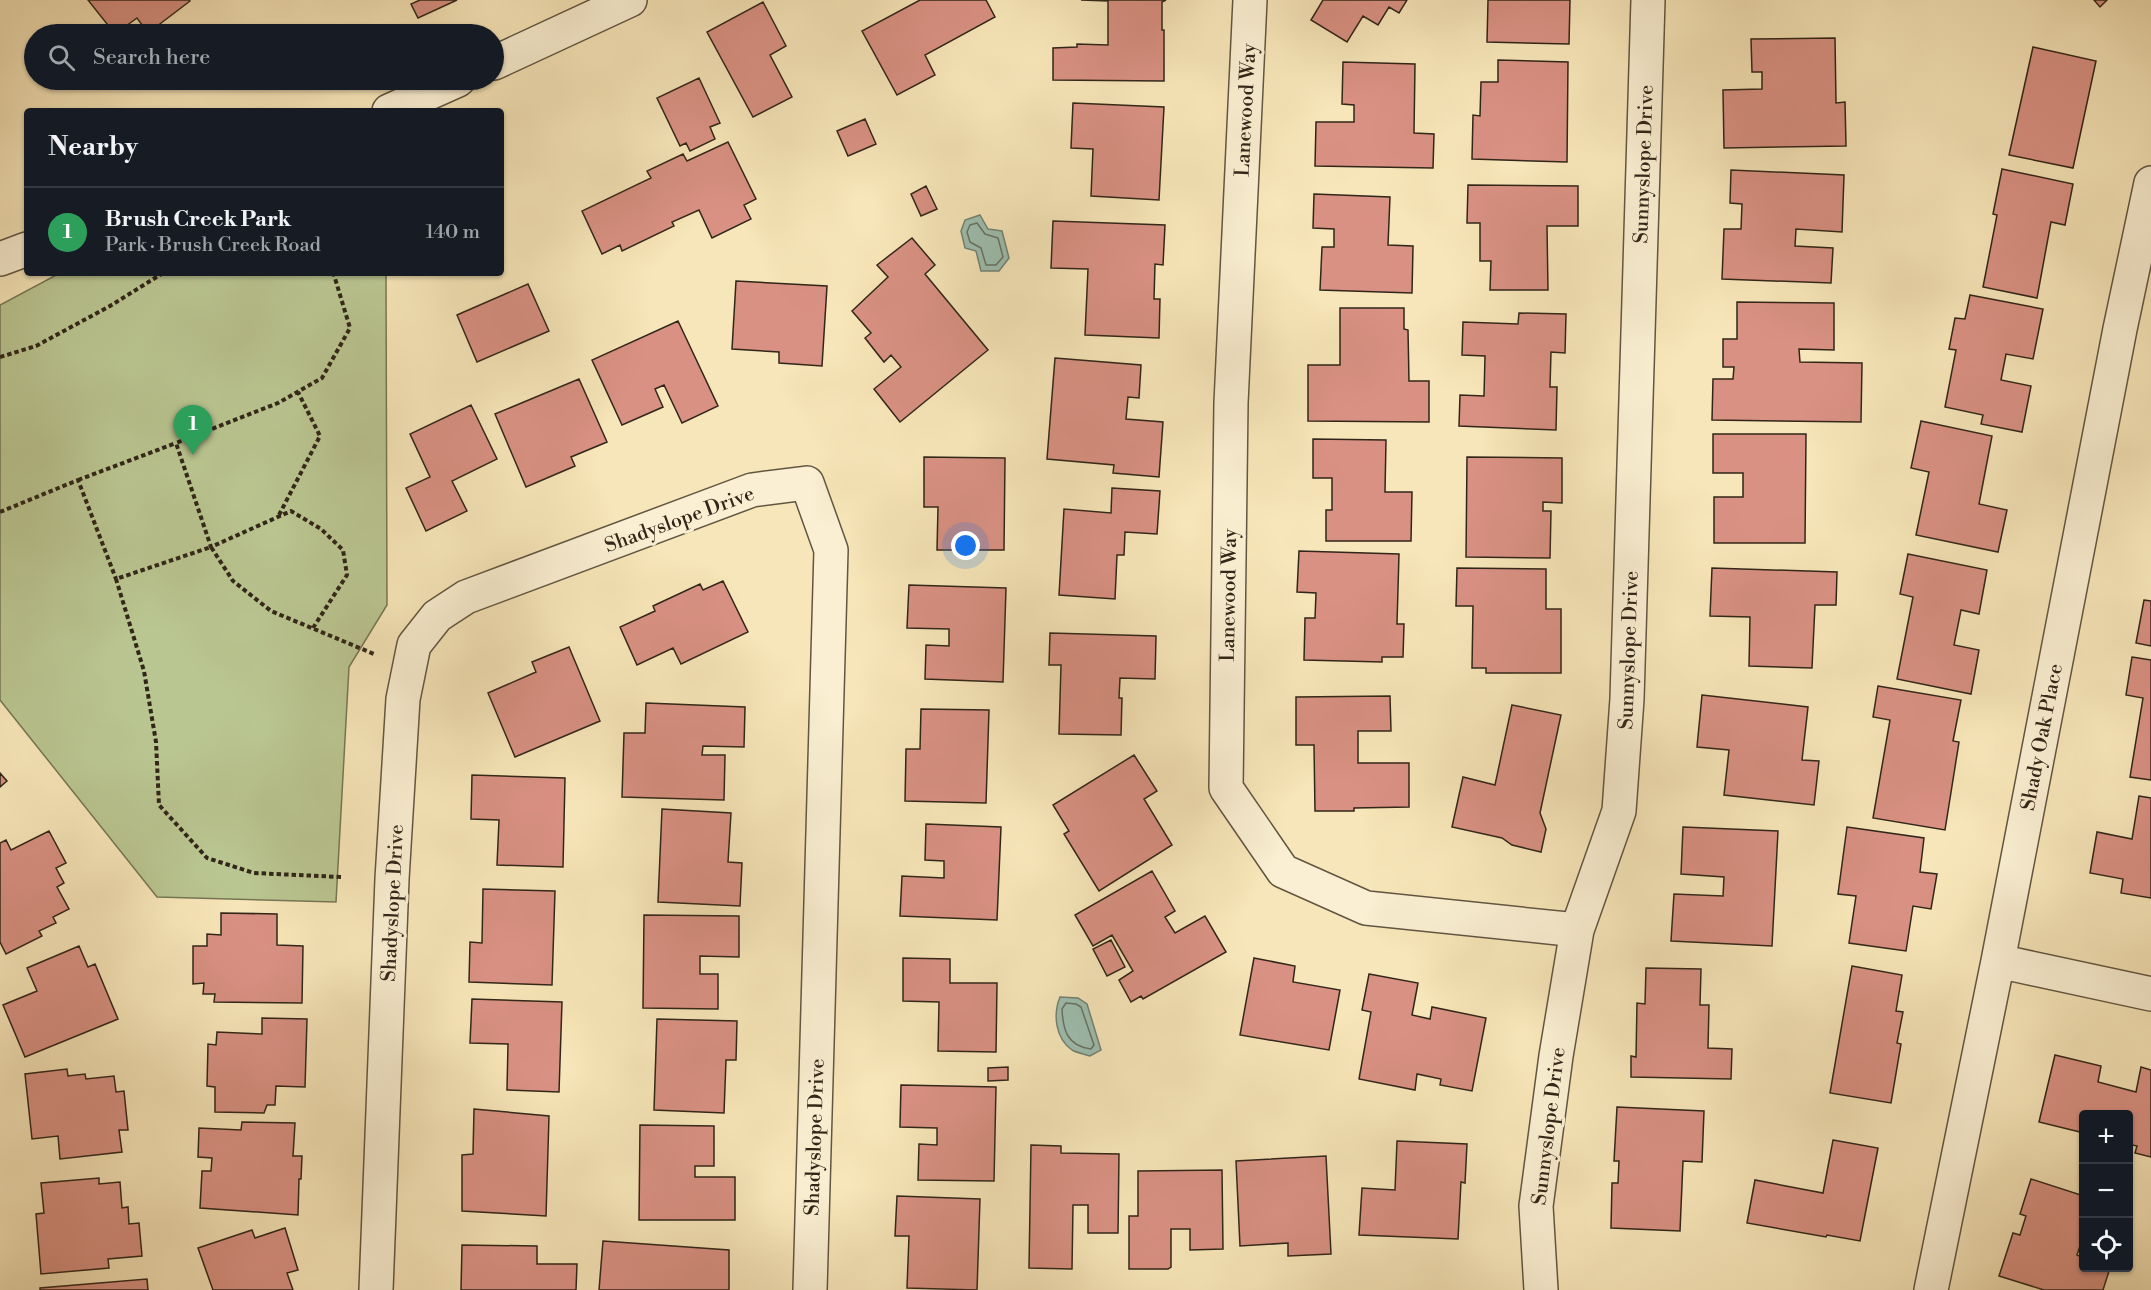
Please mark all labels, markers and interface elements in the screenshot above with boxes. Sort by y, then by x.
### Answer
search box [24,24,504,90]
icon: search [45,41,78,74]
street label: Lanewood Way [1231,43,1262,177]
text: Search here [93,44,210,71]
street label: Sunnyslope Drive [1629,84,1660,244]
text: Nearby [48,131,138,163]
text: Brush Creek Park [105,206,291,233]
text: 1 [63,220,72,245]
text: 140 m [425,220,480,245]
text: Park · Brush Creek Road [105,233,321,258]
pin: 1 [174,406,212,455]
street label: Shadyslope Drive [601,482,758,559]
street label: Lanewood Way [1216,528,1243,662]
your location [951,531,980,560]
street label: Sunnyslope Drive [1614,570,1645,730]
street label: Shady Oak Place [2016,662,2069,813]
street label: Shadyslope Drive [377,824,410,982]
street label: Sunnyslope Drive [1527,1046,1572,1207]
street label: Shadyslope Drive [800,1058,831,1216]
map controls [2079,1110,2133,1272]
button: + [2079,1110,2133,1164]
button: − [2079,1164,2133,1218]
button: locate [2079,1218,2133,1272]

